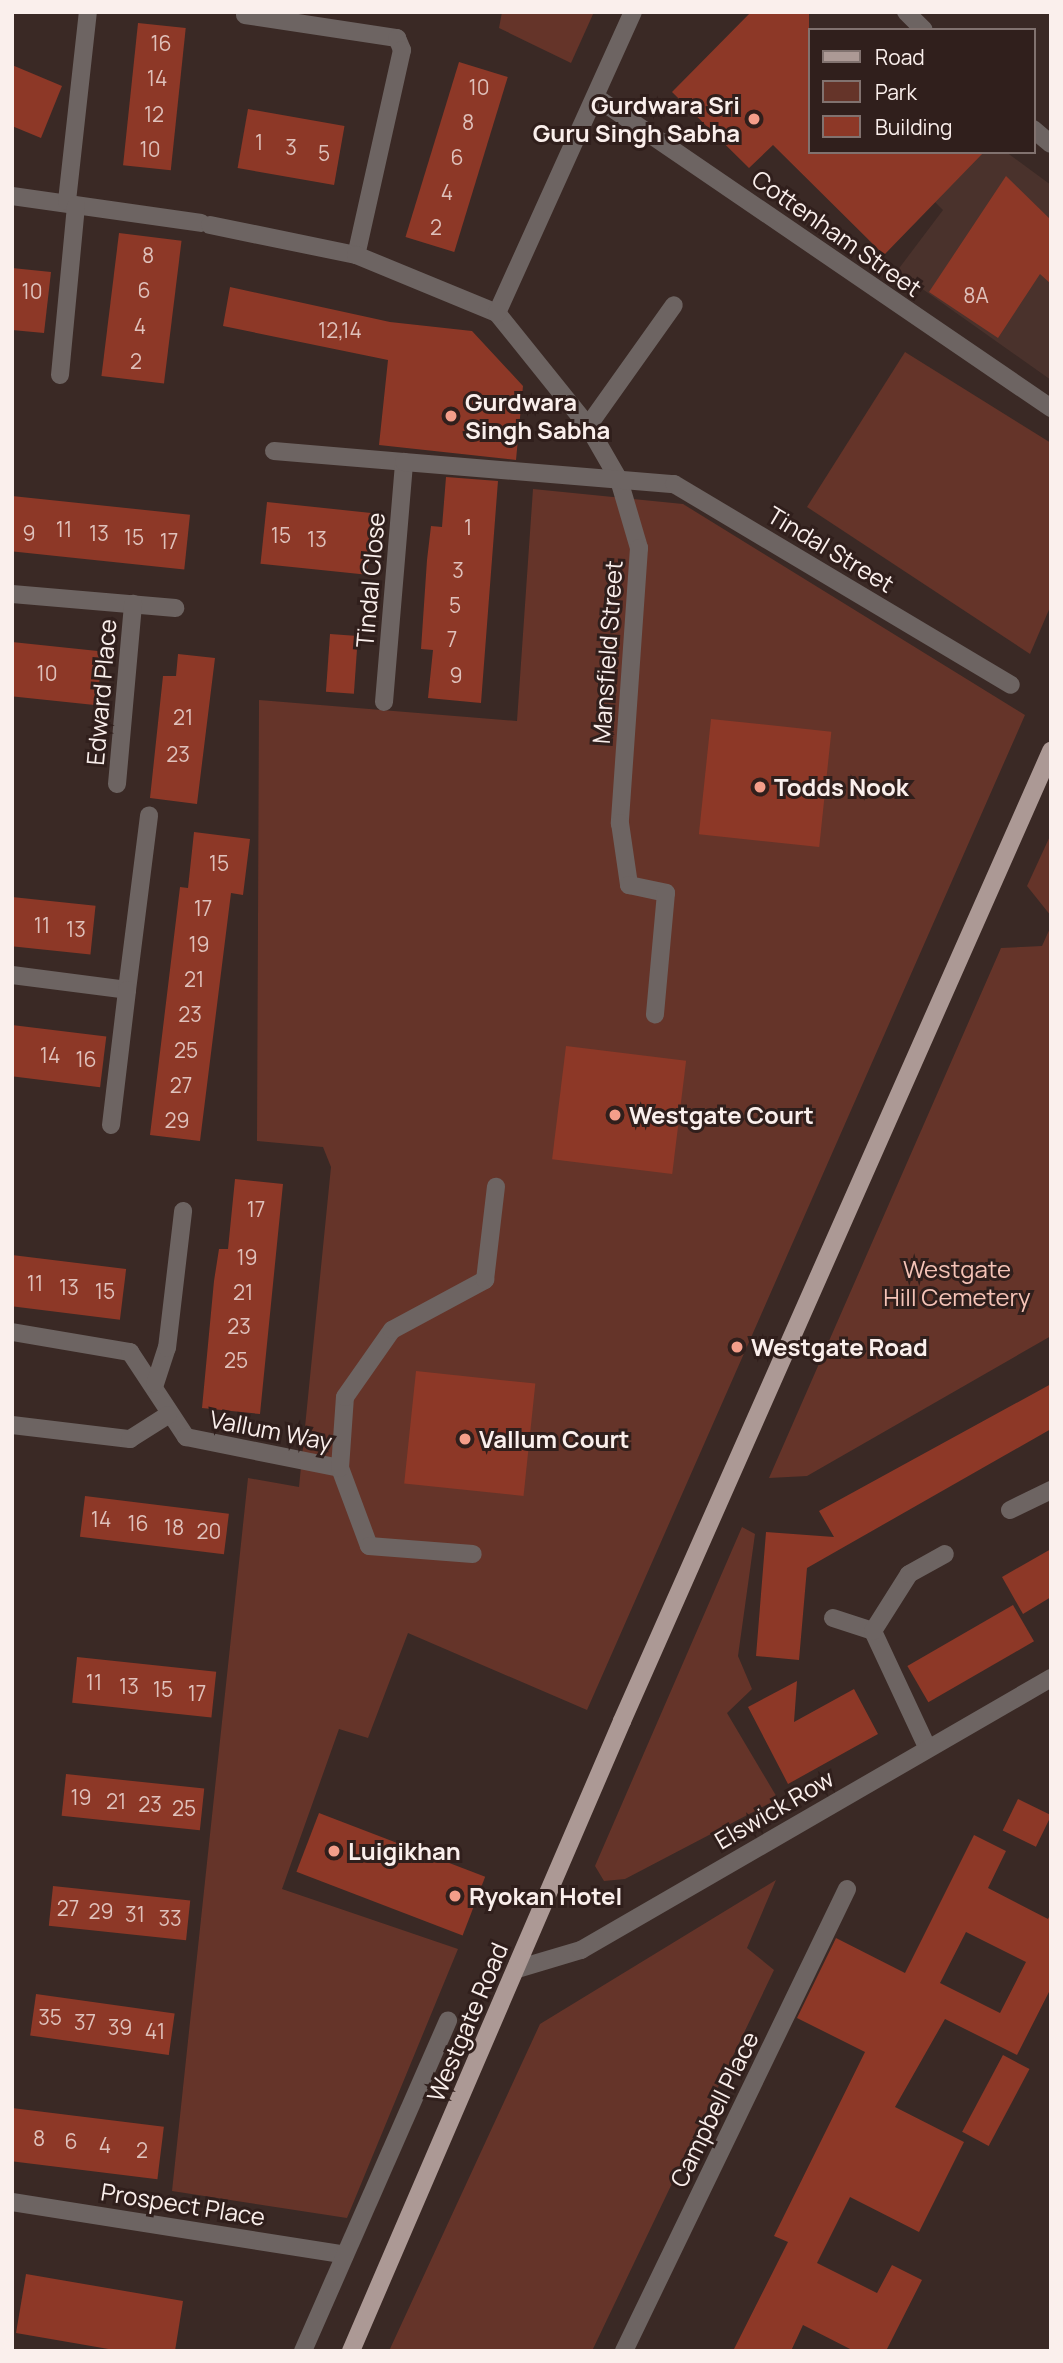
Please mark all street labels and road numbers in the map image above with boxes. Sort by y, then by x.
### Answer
street label: Cottenham Street [747,164,927,302]
street label: Tindal Street [762,500,900,598]
street label: Tindal Close [350,511,390,649]
street label: Mansfield Street [586,559,628,745]
street label: Edward Place [80,618,122,766]
street label: Vallum Way [207,1404,335,1456]
street label: Elswick Row [709,1763,839,1855]
street label: Westgate Road [421,1938,513,2106]
street label: Campbell Place [664,2026,764,2192]
street label: Prospect Place [99,2177,267,2231]

